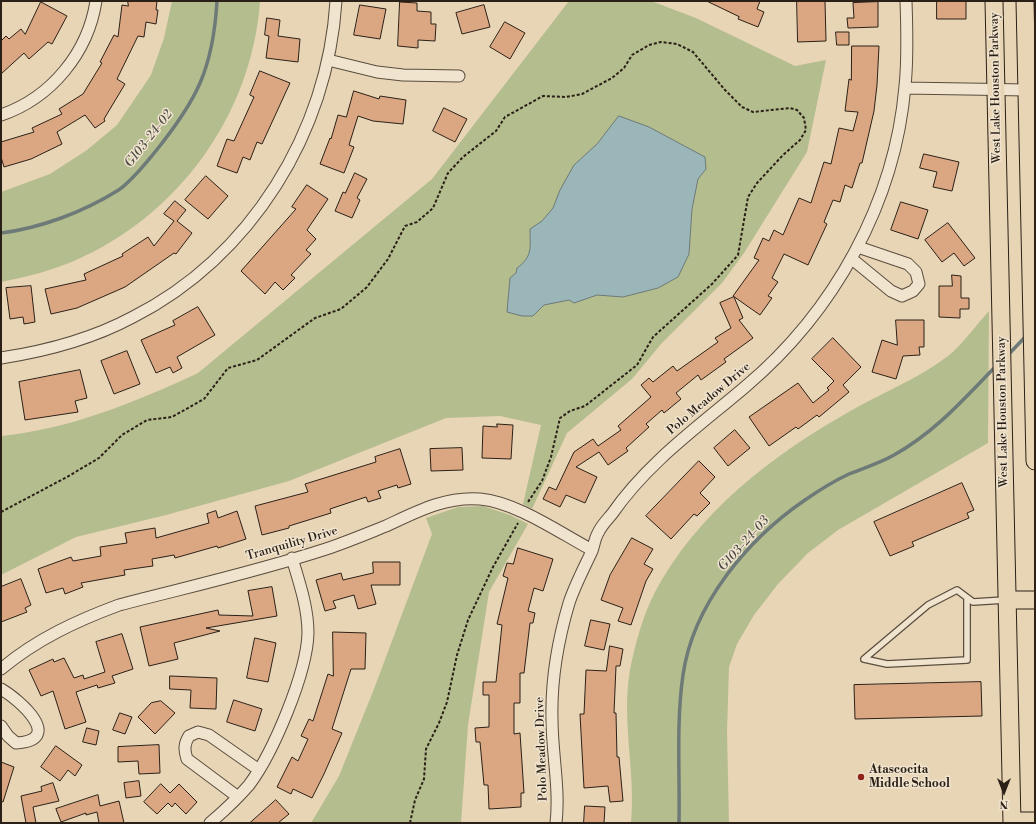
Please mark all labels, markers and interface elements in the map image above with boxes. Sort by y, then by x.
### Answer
street label: West Lake Houston Parkway [987,12,1005,164]
water label: G103-24-02 [122,107,176,171]
street label: West Lake Houston Parkway [994,336,1012,488]
street label: Polo Meadow Drive [664,360,754,438]
water label: G103-24-03 [715,513,773,575]
street label: Tranquility Drive [244,524,340,564]
street label: Polo Meadow Drive [533,697,551,801]
place label: Atascocita Middle School [869,763,950,791]
marker: Atascocita Middle School [856,772,866,782]
north arrow [984,772,1024,812]
text: N [1000,797,1008,811]

